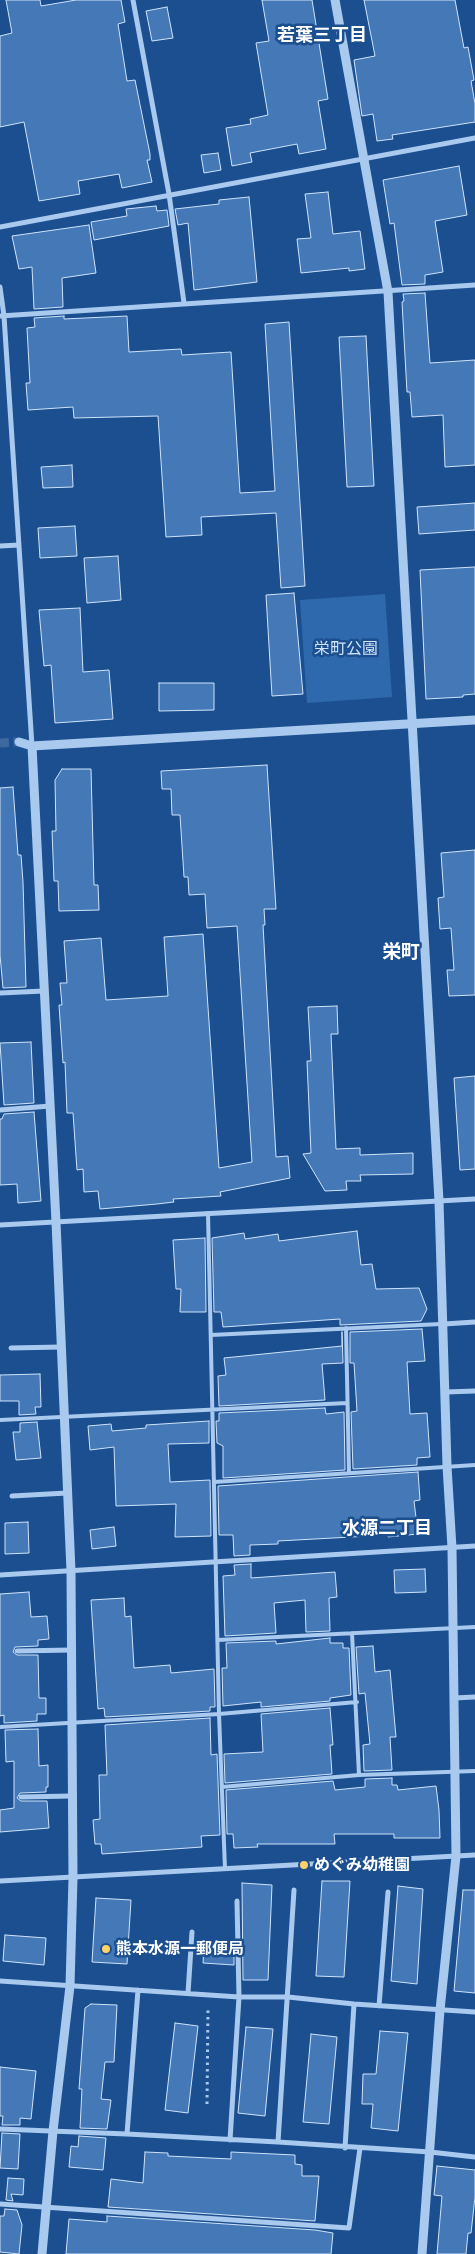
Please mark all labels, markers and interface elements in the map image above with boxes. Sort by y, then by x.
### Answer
district label: 若葉三丁目 [277,25,367,47]
park label: 栄町公園 [314,639,378,659]
district label: 栄町 [382,942,420,964]
district label: 水源二丁目 [342,1518,432,1540]
place label: めぐみ幼稚園 [314,1855,410,1875]
marker: めぐみ幼稚園 [298,1859,310,1871]
place label: 熊本水源一郵便局 [116,1939,244,1959]
marker: 熊本水源一郵便局 [100,1943,112,1955]

